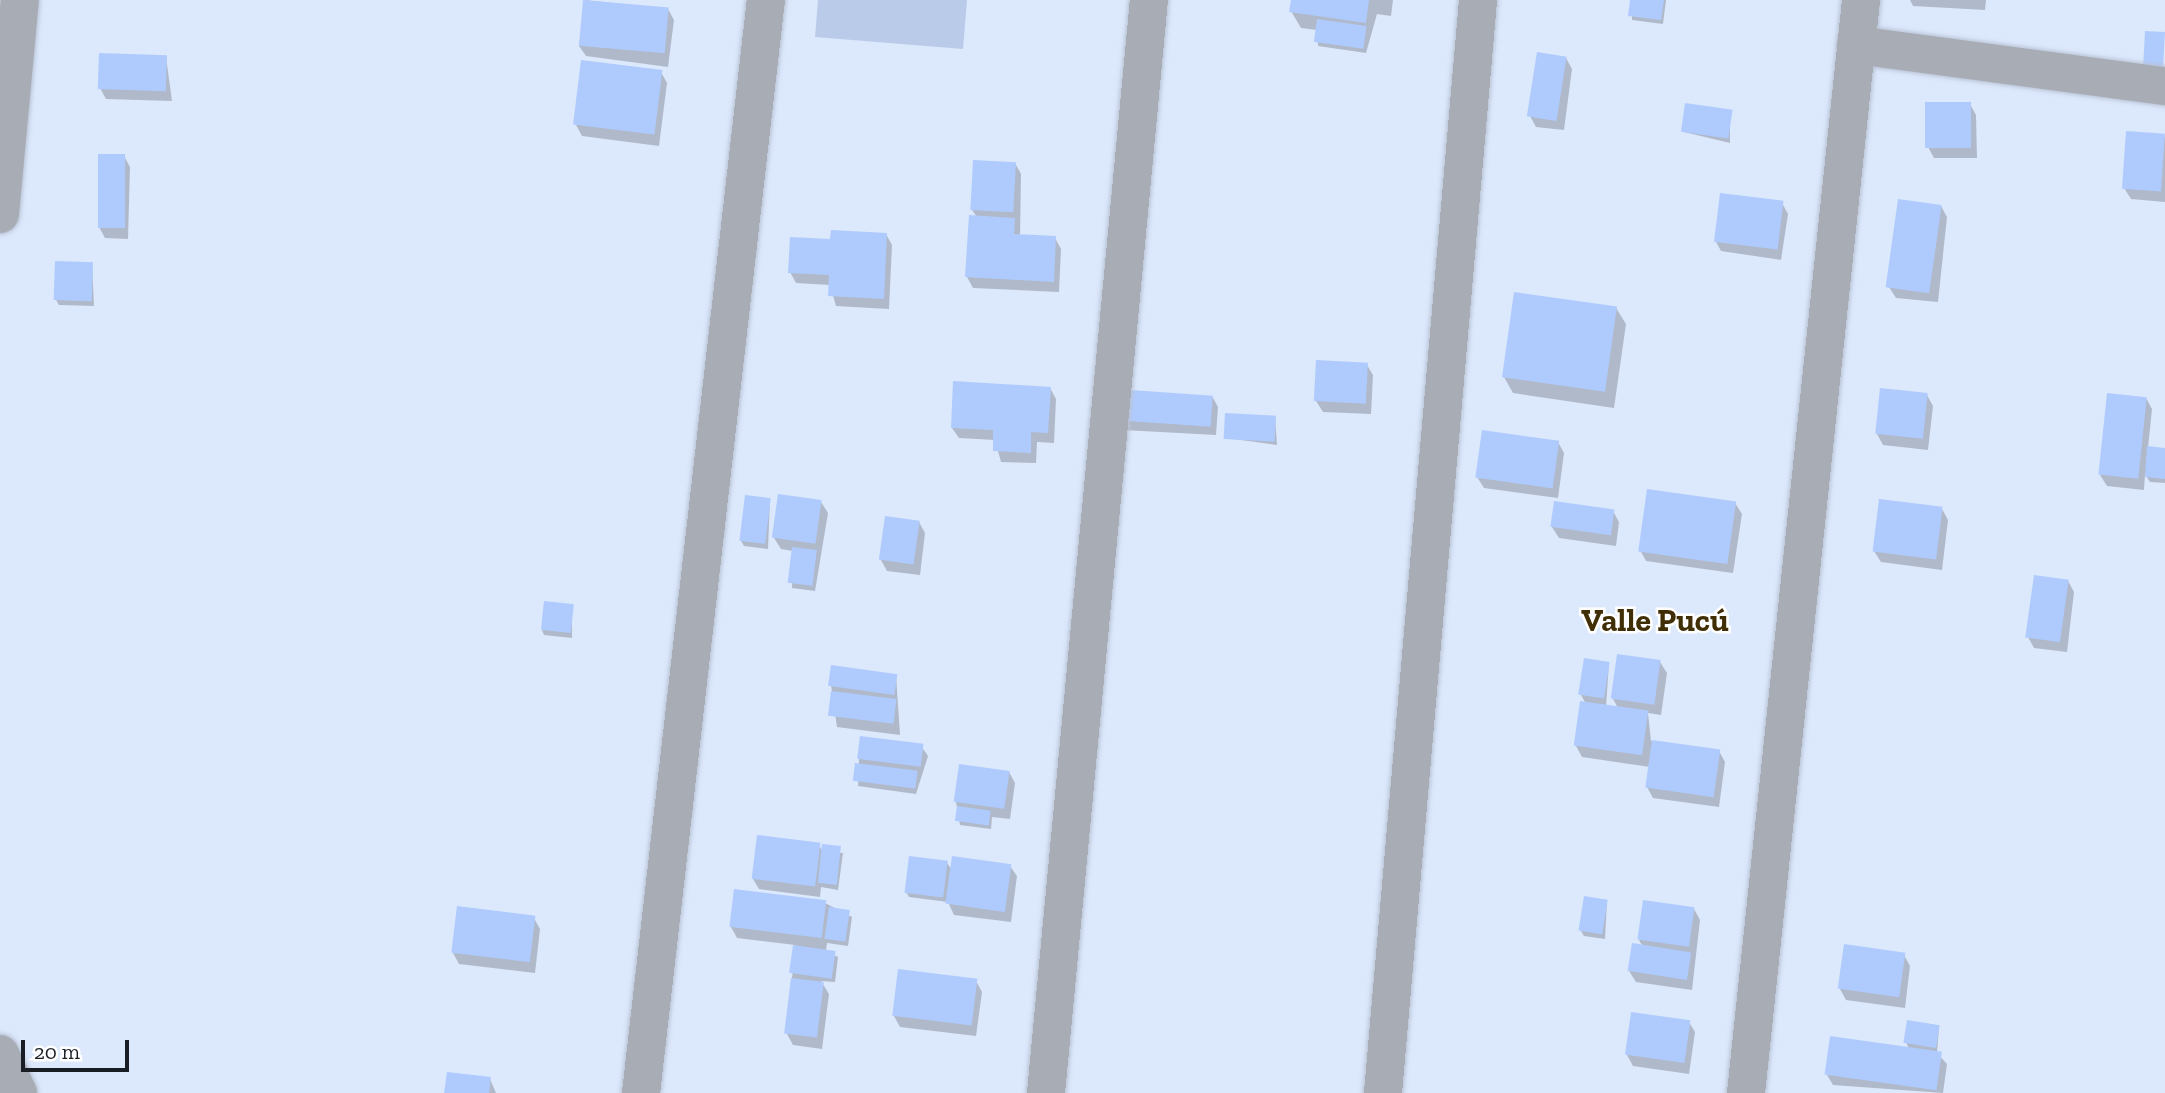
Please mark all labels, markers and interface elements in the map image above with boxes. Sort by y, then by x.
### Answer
district label: Valle Pucú [1581,601,1729,639]
scale bar [24,1026,133,1070]
text: 20 m [34,1039,80,1064]

